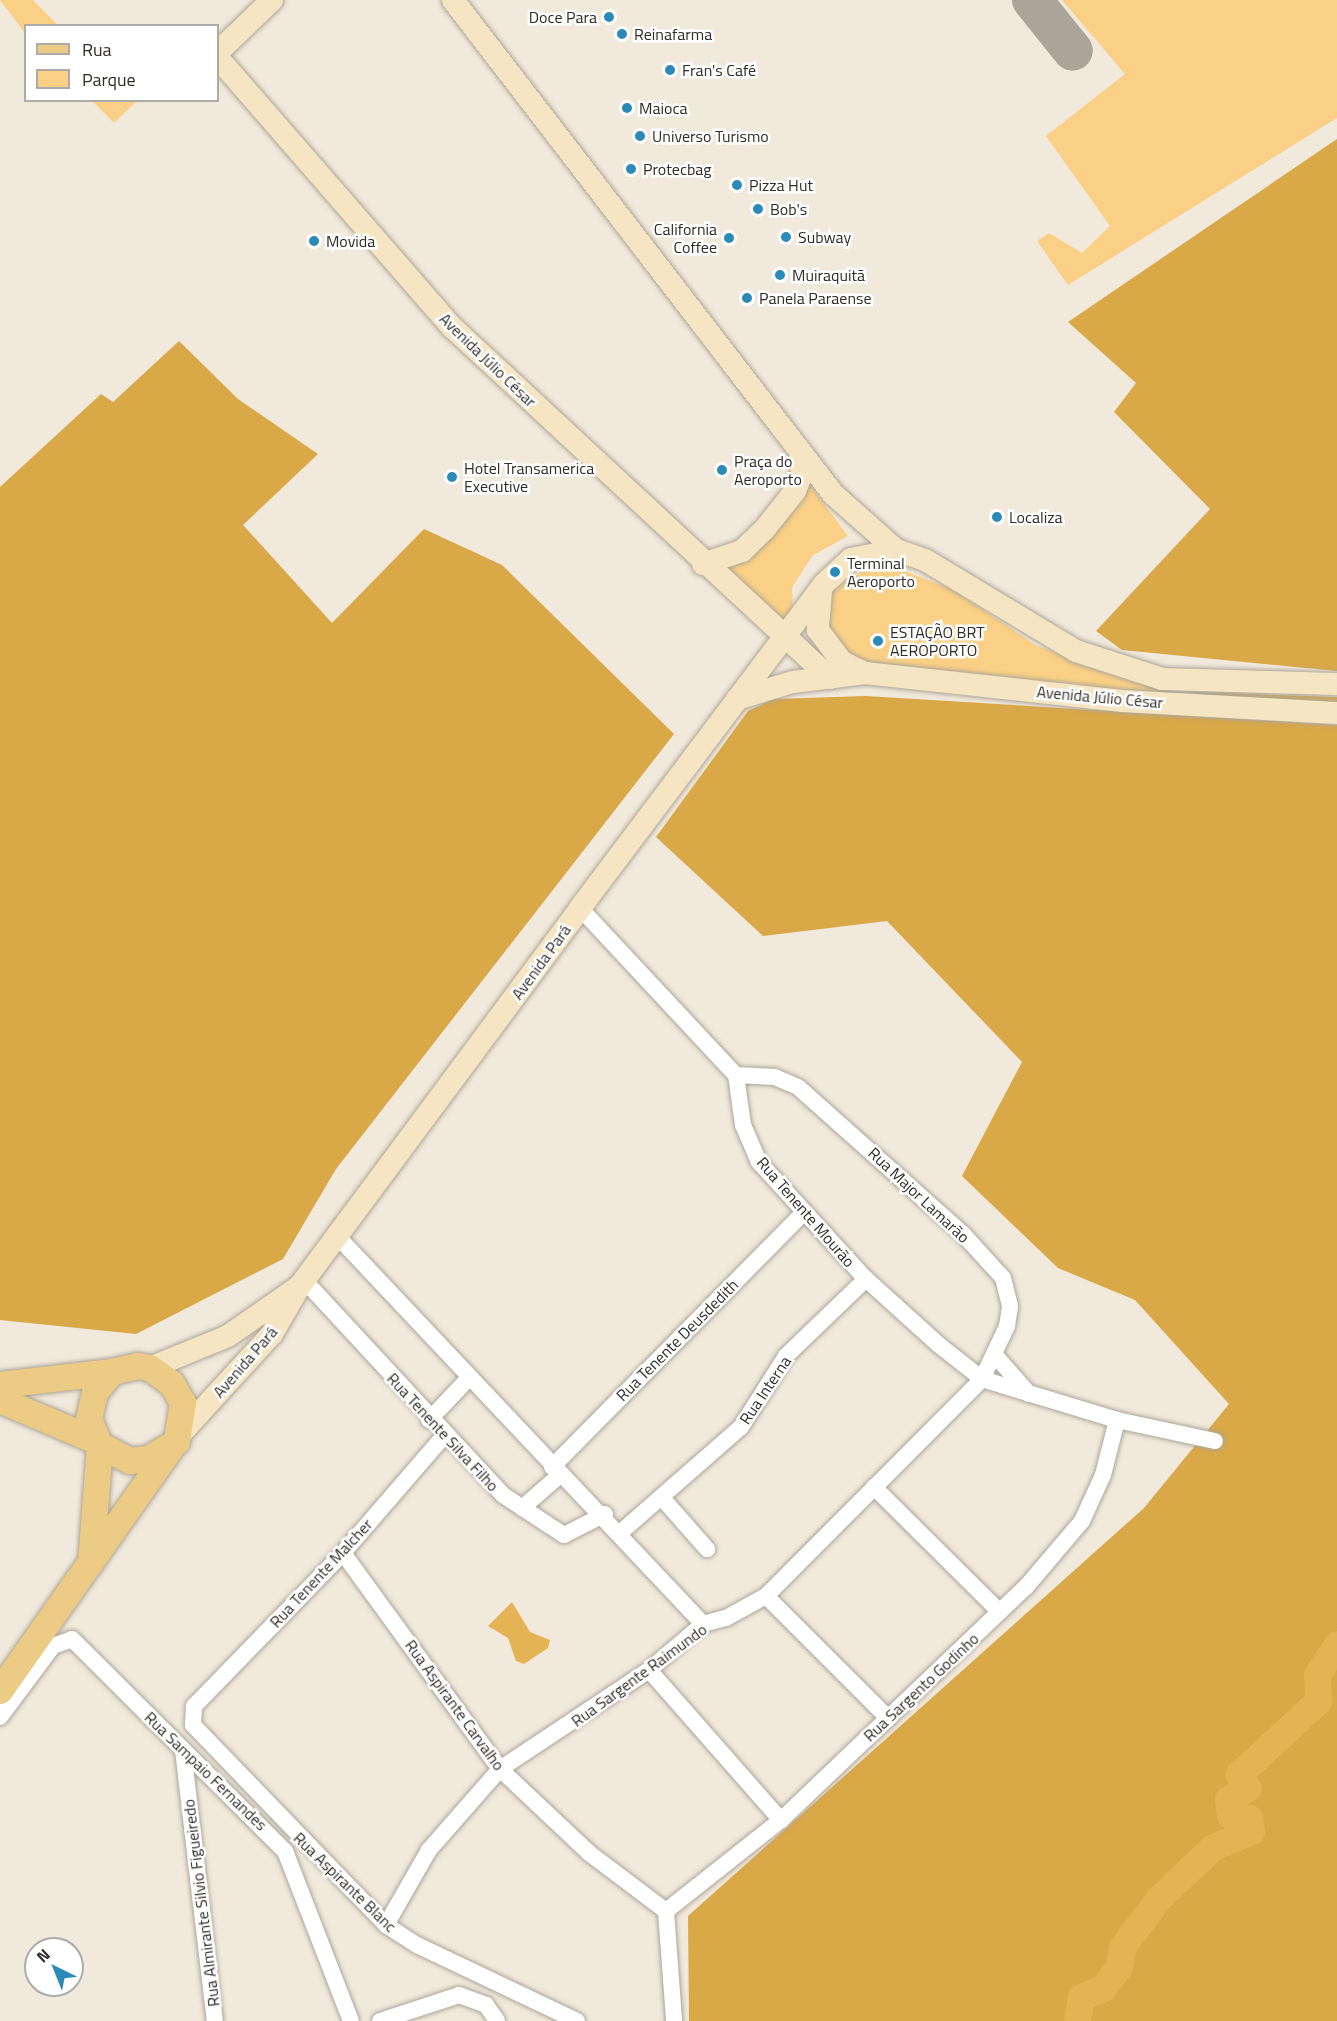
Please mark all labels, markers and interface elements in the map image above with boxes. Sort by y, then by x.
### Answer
place label: Doce Para [529,7,597,27]
marker: Doce Para [602,10,616,24]
legend [24,24,219,102]
place label: Reinafarma [634,24,712,44]
marker: Reinafarma [615,27,629,41]
text: Rua [82,36,112,63]
place label: Fran's Café [682,60,756,80]
marker: Fran's Café [663,63,677,77]
text: Parque [82,66,136,93]
place label: Maioca [639,98,687,118]
marker: Maioca [620,101,634,115]
place label: Universo Turismo [652,126,769,146]
marker: Universo Turismo [633,129,647,143]
place label: Protecbag [643,159,712,179]
marker: Protecbag [624,162,638,176]
place label: Pizza Hut [749,175,813,195]
marker: Pizza Hut [730,178,744,192]
place label: Bob's [770,199,807,219]
marker: Bob's [751,202,765,216]
place label: California Coffee [654,219,717,257]
place label: Subway [798,227,851,247]
marker: Subway [779,230,793,244]
place label: Movida [326,231,375,251]
marker: California Coffee [722,231,736,245]
marker: Movida [307,234,321,248]
place label: Muiraquitã [792,265,865,285]
marker: Muiraquitã [773,268,787,282]
place label: Panela Paraense [759,288,871,308]
marker: Panela Paraense [740,291,754,305]
street label: Avenida Júlio César [436,309,540,411]
place label: Praça do Aeroporto [734,451,802,489]
place label: Hotel Transamerica Executive [464,458,594,496]
marker: Praça do Aeroporto [715,463,729,477]
marker: Hotel Transamerica Executive [445,470,459,484]
place label: Localiza [1009,507,1063,527]
marker: Localiza [990,510,1004,524]
place label: Terminal Aeroporto [847,553,915,591]
marker: Terminal Aeroporto [828,565,842,579]
place label: ESTAÇÃO BRT AEROPORTO [890,622,985,660]
marker: ESTAÇÃO BRT AEROPORTO [871,634,885,648]
street label: Avenida Júlio César [1036,682,1164,712]
street label: Avenida Pará [507,921,575,1003]
street label: Rua Major Lamarão [864,1143,974,1247]
street label: Rua Tenente Mourão [753,1153,859,1271]
street label: Rua Tenente Deusdedith [612,1275,742,1405]
street label: Avenida Pará [209,1323,281,1401]
street label: Rua Interna [735,1352,795,1428]
street label: Rua Tenente Silva Filho [383,1369,503,1495]
street label: Rua Tenente Malcher [266,1515,376,1631]
street label: Rua Sargente Raimundo [568,1619,710,1731]
street label: Rua Sargento Godinho [859,1629,983,1745]
street label: Rua Aspirante Carvalho [401,1636,509,1774]
street label: Rua Sampaio Fernandes [141,1708,271,1834]
street label: Rua Almirante Silvio Figueiredo [179,1798,223,2008]
street label: Rua Aspirante Blanc [290,1828,400,1936]
north arrow [24,1937,84,1997]
text: N [31,1943,55,1968]

